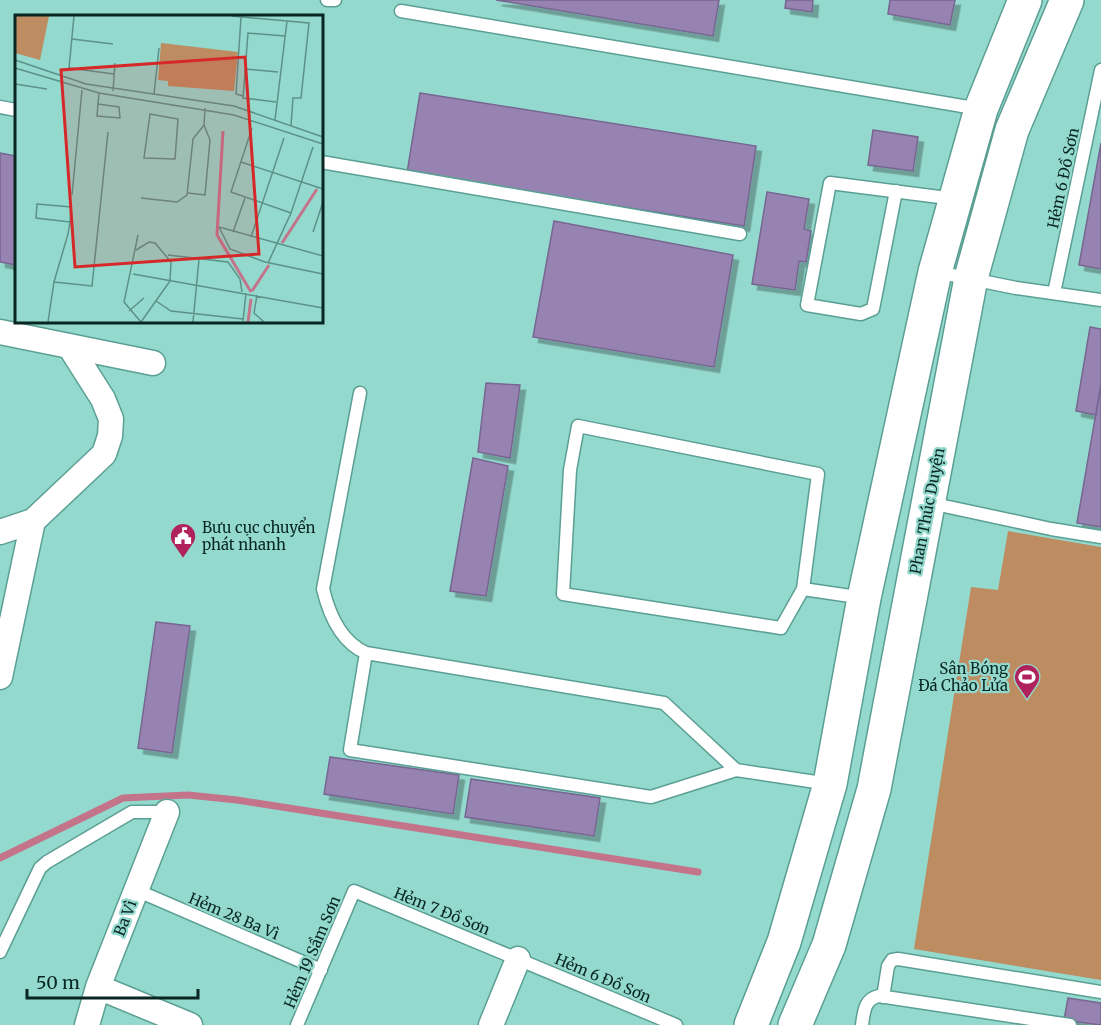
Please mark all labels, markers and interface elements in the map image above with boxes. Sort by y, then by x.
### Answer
inset map [15,15,322,322]
street label: Hẻm 6 Đồ Sơn [1042,126,1083,230]
street label: Phan Thúc Duyện [905,446,949,576]
place label: Bưu cục chuyển phát nhanh [202,517,316,554]
public building icon: Bưu cục chuyển phát nhanh [168,521,198,559]
place label: Sân Bóng Đá Chảo Lửa [918,659,1008,695]
sports icon: Sân Bóng Đá Chảo Lửa [1012,662,1042,700]
street label: Hẻm 7 Đồ Sơn [391,882,493,939]
street label: Hẻm 28 Ba Vì [186,888,282,944]
street label: Hẻm 19 Sầm Sơn [279,892,344,1011]
street label: Ba Vì [109,897,141,939]
street label: Hẻm 6 Đồ Sơn [552,948,654,1007]
scale bar [27,962,198,1000]
text: 50 m [36,971,80,994]

